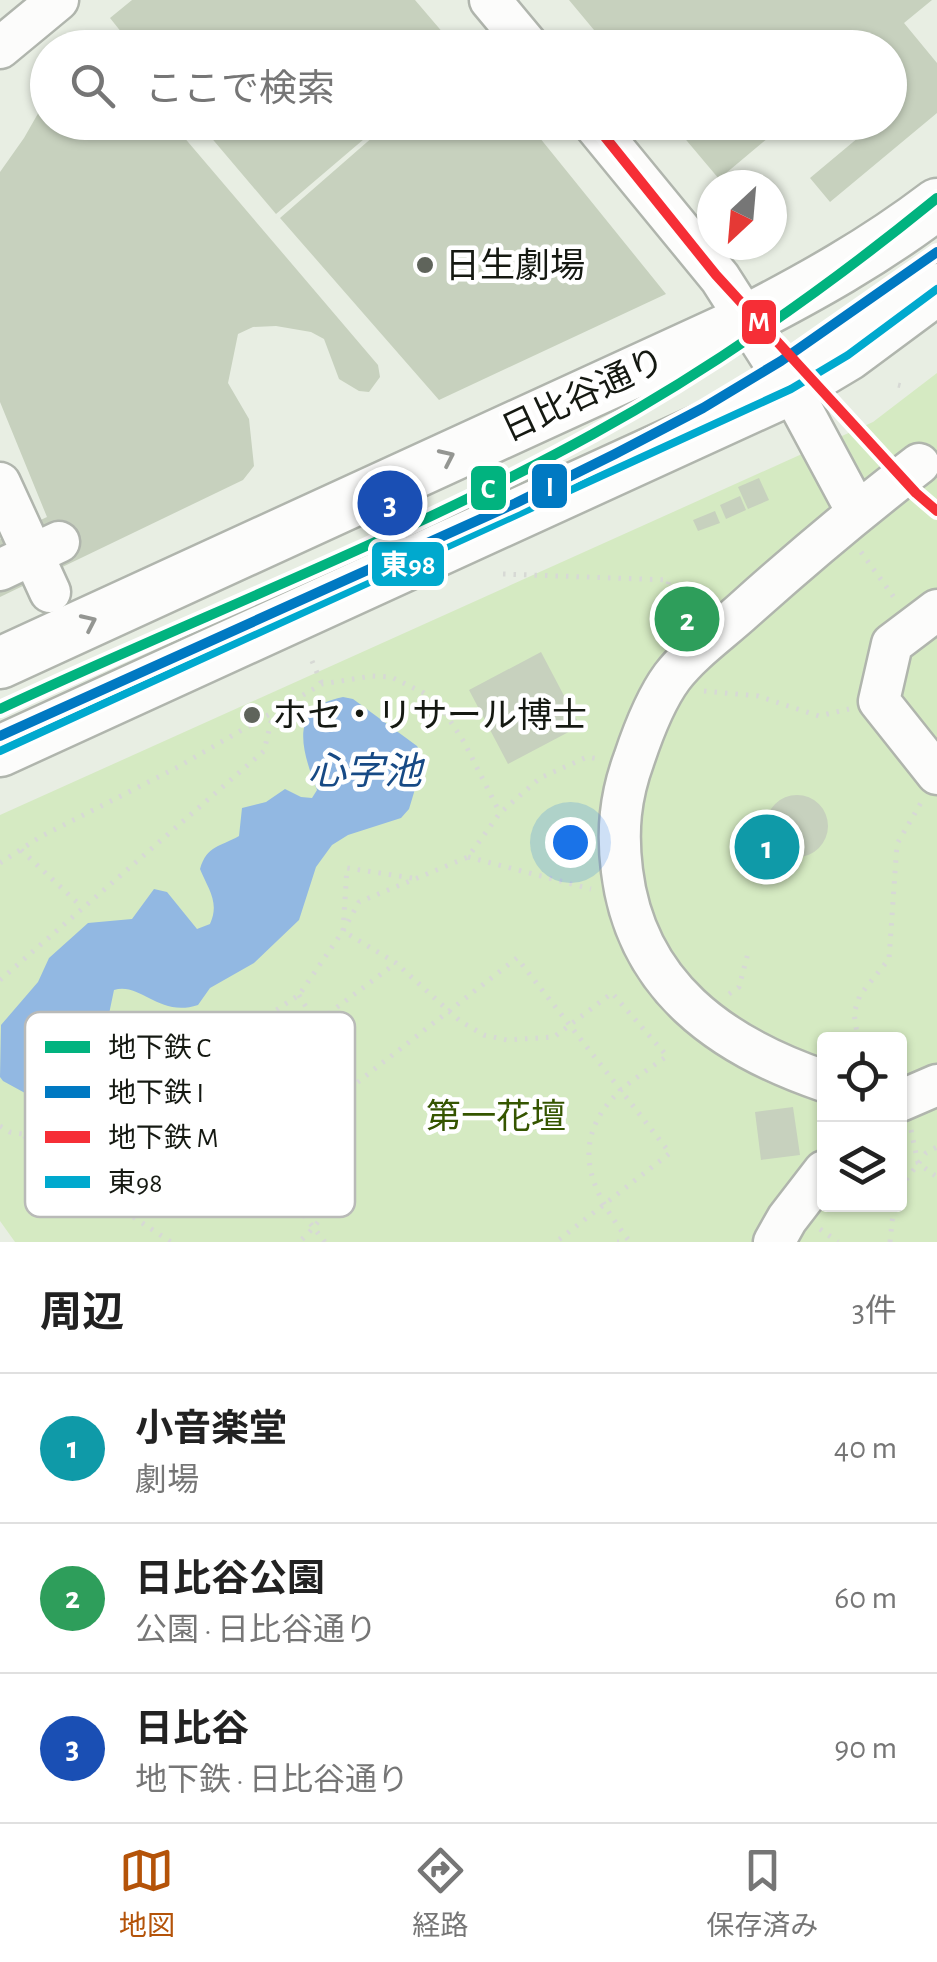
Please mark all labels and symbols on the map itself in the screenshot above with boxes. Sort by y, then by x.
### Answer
north arrow [697,170,787,260]
place label: 日生劇場 [445,247,585,284]
marker: 日生劇場 [414,254,436,276]
line badge: M [740,298,778,346]
text: M [748,309,770,337]
street label: 日比谷通り [496,341,670,448]
one-way arrow [437,449,455,469]
line badge: I [530,462,569,510]
line badge: C [469,464,508,512]
pin: 3 [358,466,422,540]
text: I [546,474,554,502]
text: C [481,476,496,504]
line badge: 東98 [370,540,446,588]
text: 東98 [380,550,436,580]
pin: 2 [654,582,720,656]
one-way arrow [78,615,96,635]
place label: ホセ・リサール博士 [272,697,587,734]
marker: ホセ・リサール博士 [241,704,263,726]
water label: 心字池 [308,752,426,792]
pin: 1 [734,810,800,884]
your location [545,817,596,868]
legend [25,1012,355,1217]
text: 地下鉄 C [108,1033,211,1063]
text: 地下鉄 I [108,1078,204,1108]
park label: 第一花壇 [426,1098,566,1135]
text: 地下鉄 M [108,1123,219,1153]
text: 東98 [108,1168,162,1198]

